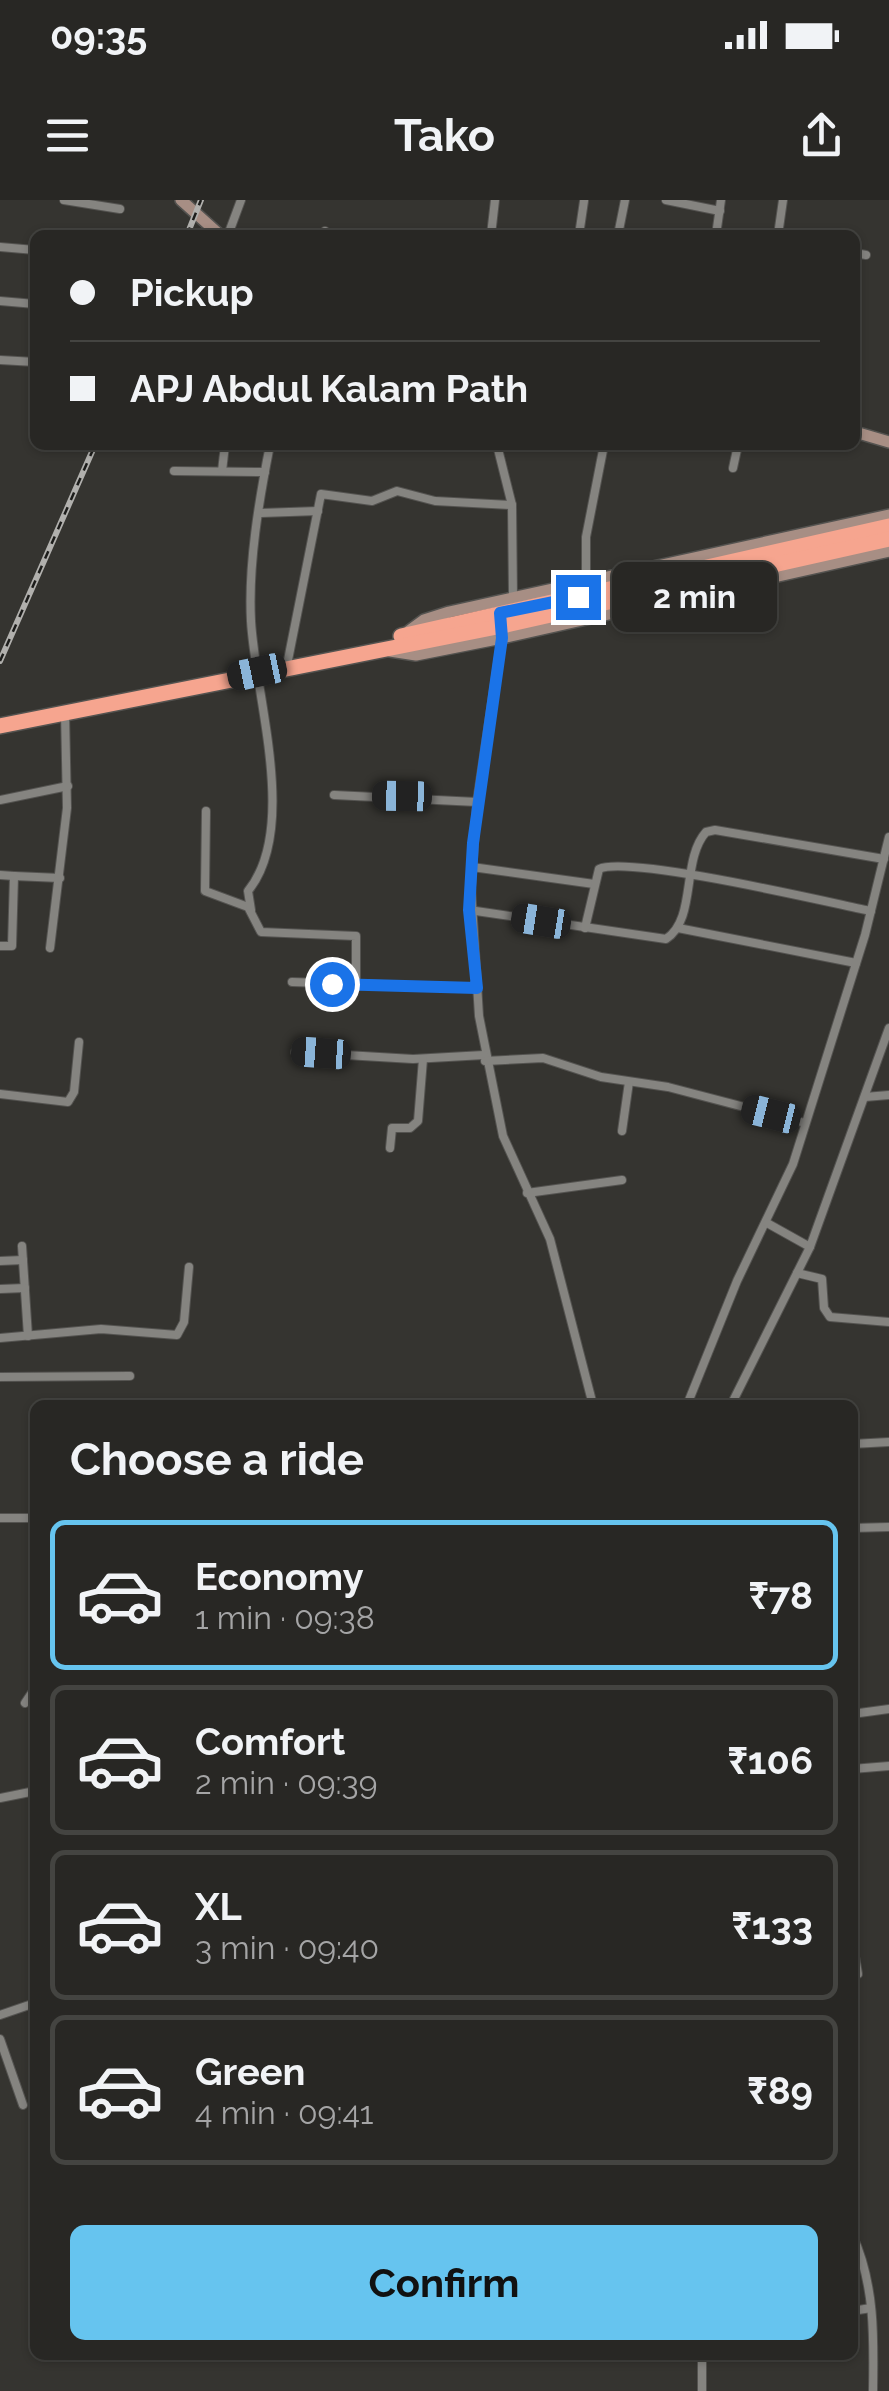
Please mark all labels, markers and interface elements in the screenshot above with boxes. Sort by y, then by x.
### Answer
text: 09:35 [50,13,147,58]
icon: menu [40,108,95,163]
icon: share [794,108,849,163]
text: Tako [394,109,495,162]
text: Pickup [130,270,254,315]
text: APJ Abdul Kalam Path [130,366,528,411]
callout: 2 min [613,562,778,632]
route end [556,575,601,620]
text: 2 min [653,578,736,615]
car [225,651,289,693]
car [372,780,432,812]
car [509,901,573,941]
route start [310,962,355,1007]
car [290,1036,352,1070]
car [738,1092,804,1136]
text: Choose a ride [70,1433,364,1486]
icon: car [75,1550,165,1640]
text: Economy [195,1554,364,1599]
text: ₹78 [748,1573,813,1618]
text: 1 min · 09:38 [195,1599,375,1636]
icon: car [75,1715,165,1805]
text: Comfort [195,1719,345,1764]
text: ₹106 [727,1738,813,1783]
text: 2 min · 09:39 [195,1764,377,1801]
icon: car [75,1880,165,1970]
text: XL [195,1884,242,1929]
text: ₹133 [731,1903,813,1948]
text: 3 min · 09:40 [195,1929,379,1966]
icon: car [75,2045,165,2135]
text: Green [195,2049,305,2094]
text: ₹89 [747,2068,813,2113]
text: 4 min · 09:41 [195,2094,374,2131]
button: Confirm [70,2225,818,2340]

